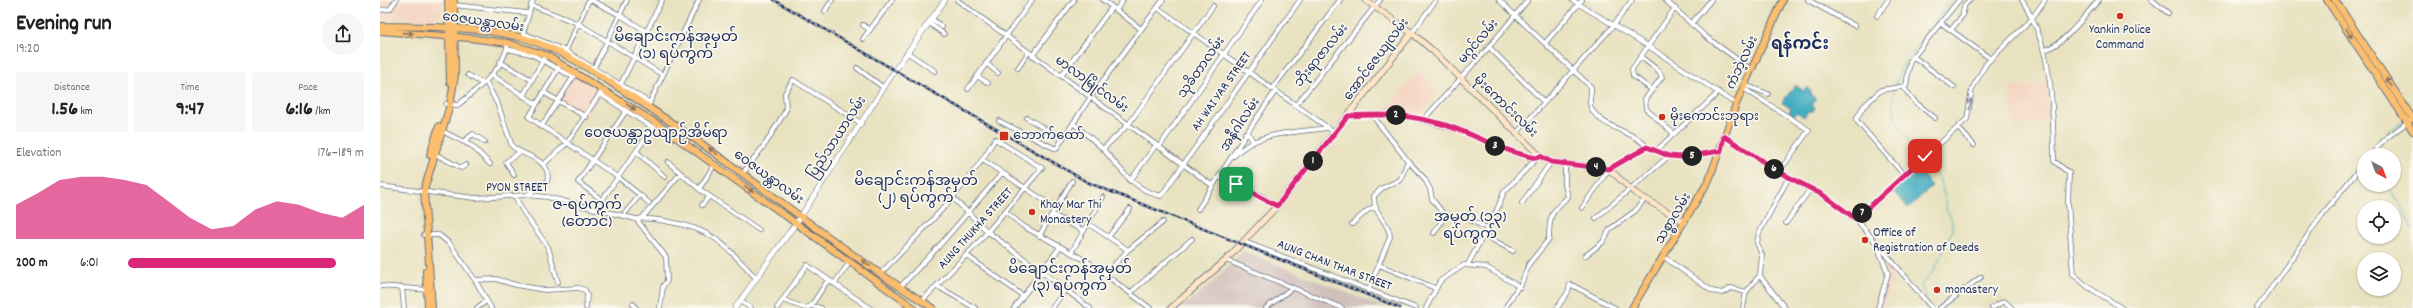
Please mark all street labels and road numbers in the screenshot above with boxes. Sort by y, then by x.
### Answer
street label: ဝေဇယန္တာလမ်း [441,7,525,38]
street label: အောင်ဇေယျလမ်း [1339,14,1414,105]
street label: မဂ္ဂင်လမ်း [1453,15,1504,69]
street label: ဘိုးရာဇာလမ်း [1290,20,1354,92]
street label: သုခိတာလမ်း [1173,33,1230,103]
street label: ကံဘဲ့လမ်း [1721,33,1764,93]
street label: AH WAI YAR STREET [1187,48,1257,136]
street label: မာလာမြိုင်လမ်း [1050,51,1132,118]
street label: မိုးကောင်းလမ်း [1469,71,1542,143]
street label: ပြည်သာယာလမ်း [803,92,872,183]
street label: အနီဂါလမ်း [1215,94,1266,156]
street label: ဝေဇယန္တာလမ်း [729,145,807,210]
street label: PYON STREET [486,179,548,198]
street label: AUNG THUKHA STREET [934,184,1018,274]
street label: သစ္စာလမ်း [1650,189,1697,248]
street label: AUNG CHAN THAR STREET [1274,235,1394,297]

